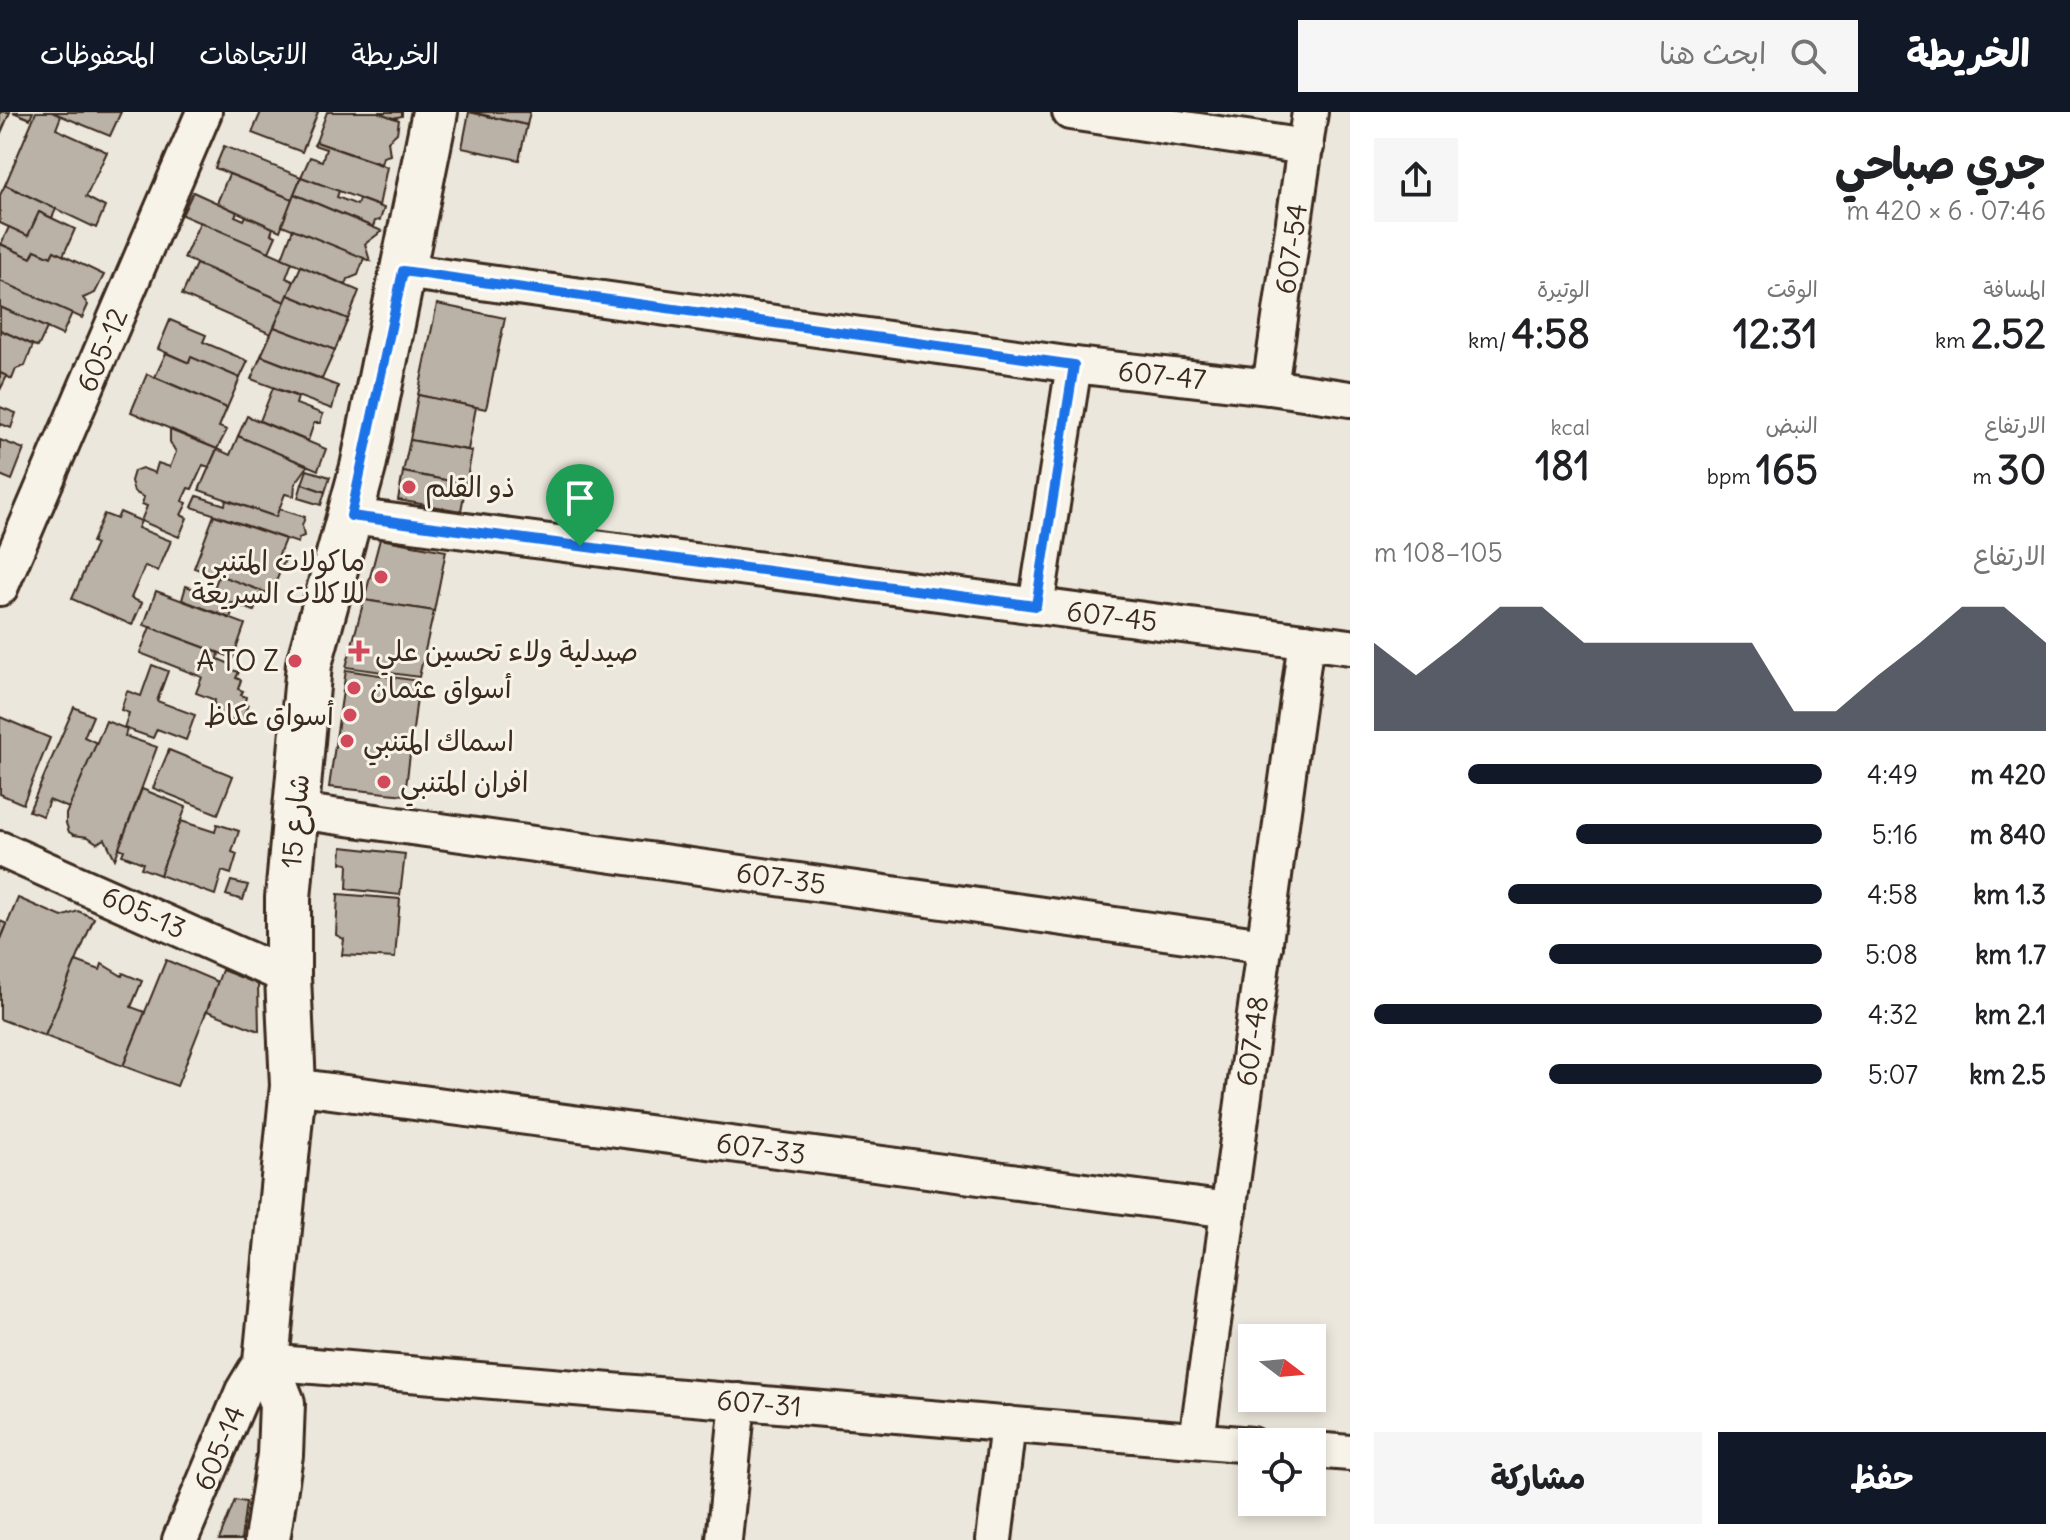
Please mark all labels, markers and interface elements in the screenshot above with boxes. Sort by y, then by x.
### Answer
search box [1298,20,1858,92]
text: الخريطة [1906,30,2030,77]
text: ابحث هنا [1659,34,1766,72]
icon: search [1786,34,1830,78]
text: المحفوظات [40,36,155,72]
text: الاتجاهات [199,36,307,72]
text: الخريطة [351,36,439,72]
text: جري صباحي [1835,136,2046,191]
button: share [1374,138,1458,222]
text: 07:46 · 6 × 420 m [1847,194,2046,227]
street label: 607-54 [1267,201,1315,297]
text: الوتيرة [1537,275,1590,303]
text: الوقت [1767,275,1818,303]
text: المسافة [1983,275,2046,303]
street label: 605-12 [68,303,136,397]
text: 4:58 [1512,309,1590,359]
text: 12:31 [1733,309,1818,359]
text: 2.52 [1971,309,2046,359]
text: /km [1468,326,1512,354]
text: km [1935,326,1971,354]
street label: 607-47 [1116,352,1208,398]
text: النبض [1765,411,1818,439]
text: الارتفاع [1984,411,2046,439]
text: kcal [1550,413,1590,441]
text: 181 [1535,441,1590,491]
text: 165 [1756,445,1818,495]
text: 30 [1997,445,2046,495]
text: bpm [1707,462,1756,490]
text: m [1972,462,1997,490]
pin [546,464,614,546]
place label: ذو القلم [425,469,515,509]
icon: arrive [558,476,602,520]
marker: ذو القلم [400,478,418,496]
text: 105–108 m [1374,536,1503,569]
text: الارتفاع [1973,539,2046,572]
place label: ماكولات المتنبي للاكلات السريعة [192,543,365,611]
marker: ماكولات المتنبي للاكلات السريعة [372,568,390,586]
street label: 607-45 [1065,593,1159,639]
place label: صيدلية ولاء تحسين علي [375,633,638,676]
marker: صيدلية ولاء تحسين علي [350,642,368,660]
place label: A TO Z [196,643,279,679]
marker: A TO Z [286,652,304,670]
place label: أسواق عثمان [370,670,512,706]
marker: أسواق عثمان [345,679,363,697]
place label: أسواق عكاظ [204,697,334,733]
marker: أسواق عكاظ [341,706,359,724]
place label: اسماك المتنبي [363,723,514,766]
marker: اسماك المتنبي [338,732,356,750]
text: 4:49 [1867,758,1918,791]
text: 420 m [1971,758,2046,791]
place label: افران المتنبي [400,764,529,807]
street label: شارع 15 [273,772,319,870]
marker: افران المتنبي [375,773,393,791]
text: 5:16 [1872,818,1918,851]
text: 840 m [1970,818,2046,851]
street label: 607-35 [734,854,828,902]
street label: 605-13 [96,878,192,946]
text: 4:58 [1867,878,1918,911]
text: 1.3 km [1973,878,2046,911]
text: 5:08 [1865,938,1918,971]
text: 1.7 km [1975,938,2046,971]
street label: 607-48 [1228,993,1276,1089]
text: 4:32 [1868,998,1918,1031]
text: 2.1 km [1975,998,2046,1031]
text: 5:07 [1868,1058,1918,1091]
text: 2.5 km [1969,1058,2046,1091]
street label: 607-33 [714,1124,808,1172]
north arrow [1238,1324,1326,1412]
map controls [1238,1324,1326,1516]
street label: 607-31 [715,1381,803,1425]
street label: 605-14 [185,1400,253,1496]
button: locate [1238,1428,1326,1516]
button: مشاركة [1374,1432,1702,1524]
button: حفظ [1718,1432,2046,1524]

